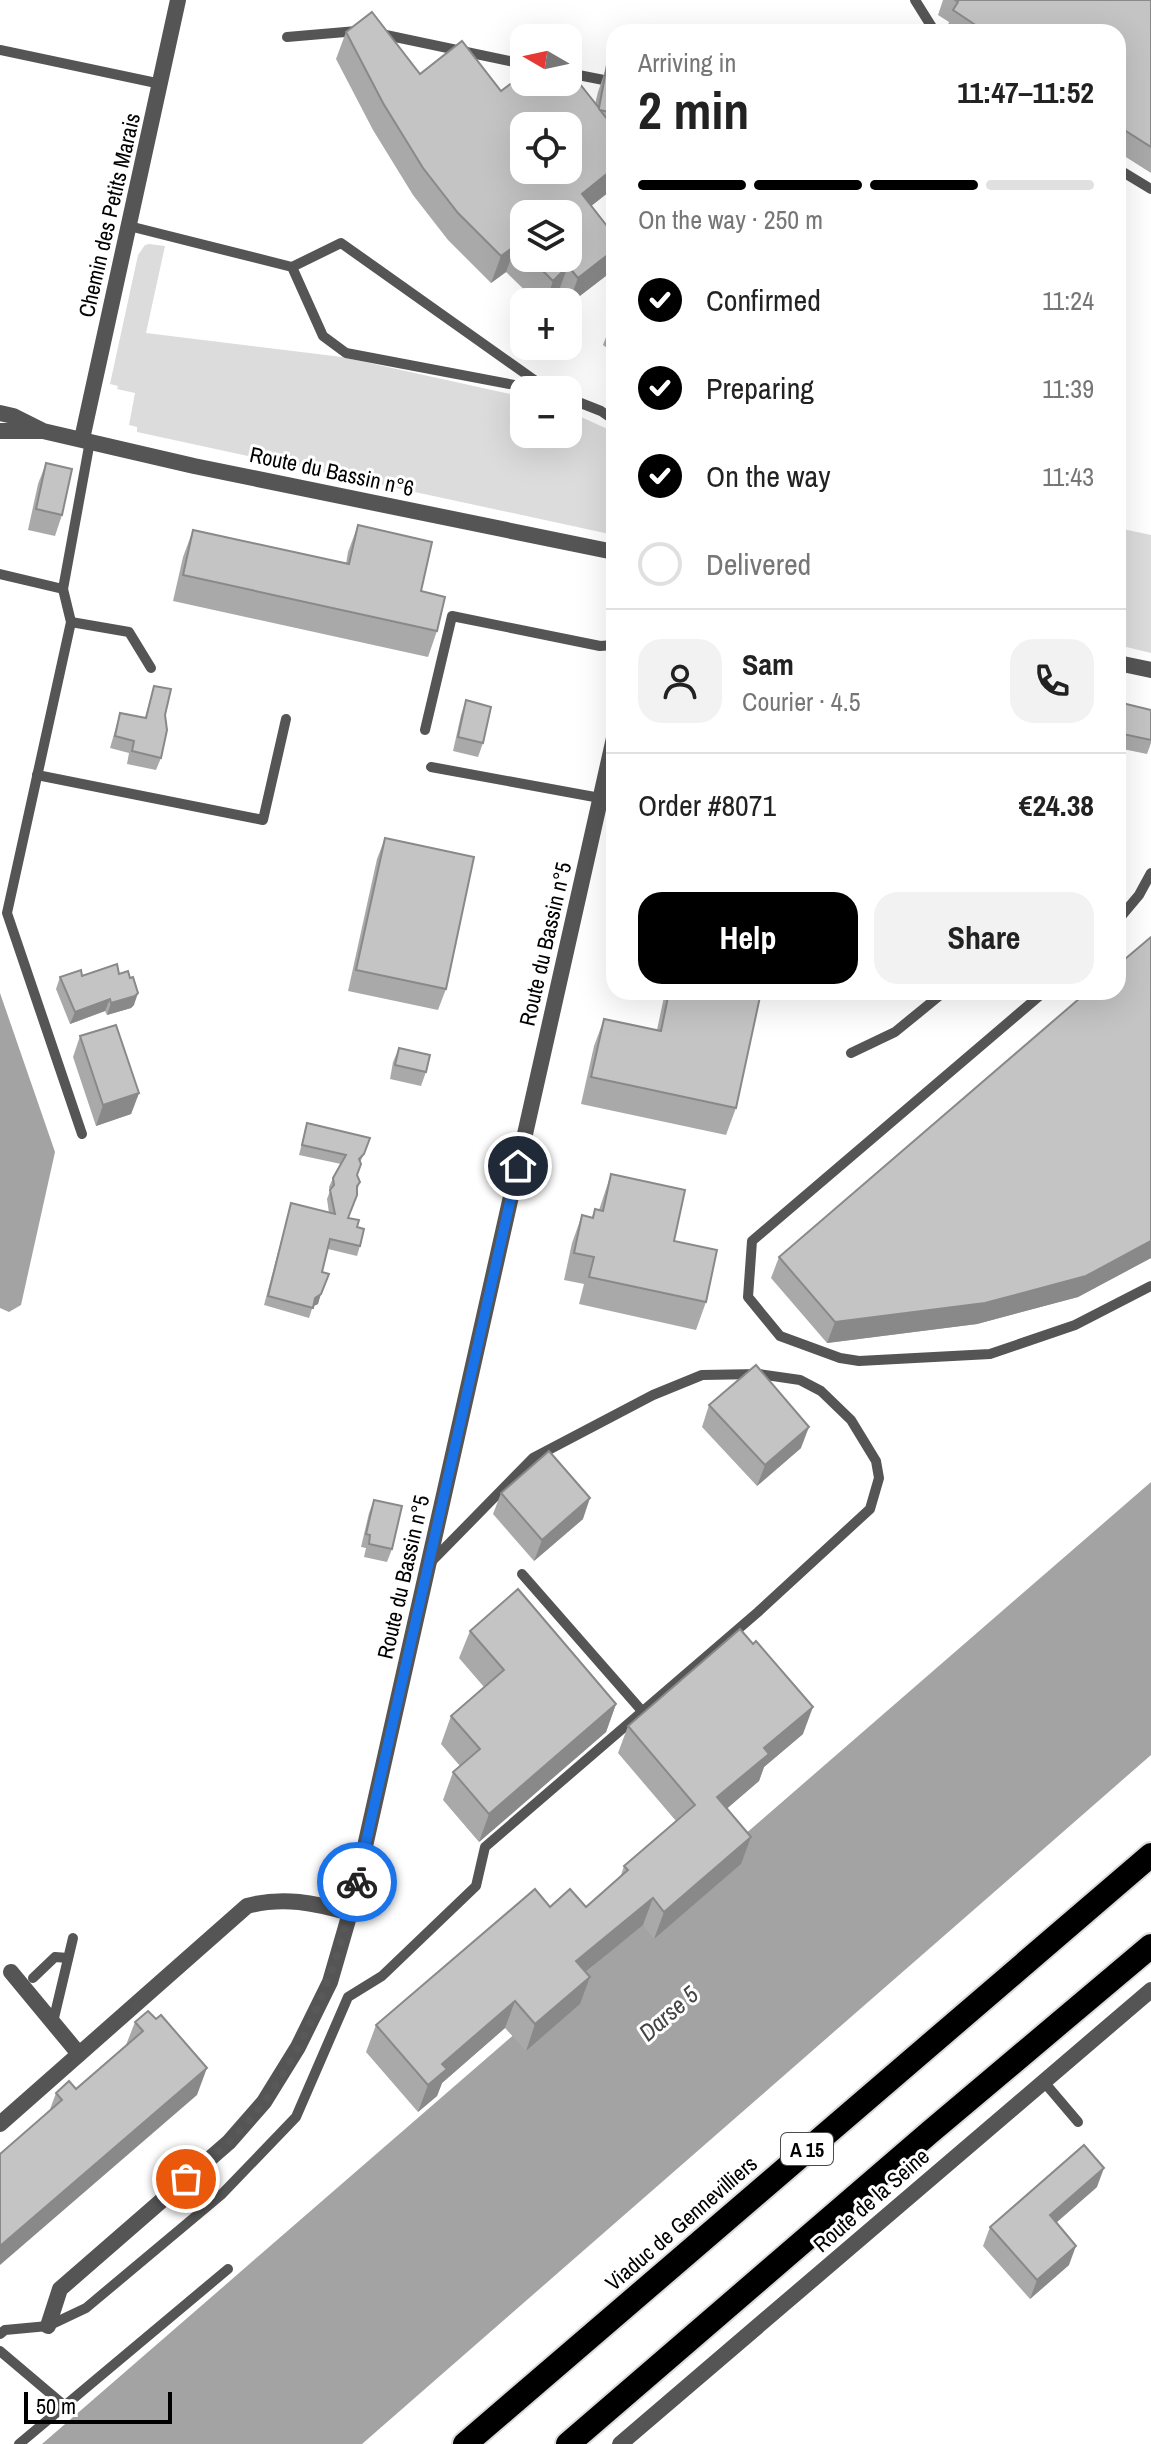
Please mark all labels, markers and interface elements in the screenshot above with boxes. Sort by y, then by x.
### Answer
north arrow [510,24,582,96]
map controls [510,24,582,448]
text: Arriving in [638,45,736,80]
text: 11:47–11:52 [957,72,1094,112]
text: 2 min [638,75,749,145]
street label: Chemin des Petits Marais [71,110,147,320]
button: locate [510,112,582,184]
button: layers [510,200,582,272]
text: On the way · 250 m [638,202,823,237]
icon: check [638,278,682,322]
text: Confirmed [706,280,821,320]
text: 11:24 [1042,283,1094,318]
button: + [510,288,582,360]
icon: check [638,366,682,410]
text: Preparing [706,368,814,408]
text: 11:39 [1042,371,1094,406]
button: − [510,376,582,448]
street label: Route du Bassin n°6 [247,439,417,503]
icon: check [638,454,682,498]
text: On the way [706,456,830,496]
text: 11:43 [1042,459,1094,494]
text: Delivered [706,544,811,584]
button: person [638,639,722,723]
button: phone [1010,639,1094,723]
text: Sam [742,644,794,684]
text: Courier · 4.5 [742,684,861,719]
text: Order #8071 [638,785,776,825]
text: €24.38 [1019,785,1094,825]
street label: Route du Bassin n°5 [512,859,578,1029]
button: Help [638,892,858,984]
button: Share [874,892,1094,984]
pin [484,1132,552,1200]
icon: home [496,1144,540,1188]
street label: Route du Bassin n°5 [370,1492,436,1662]
courier [317,1842,397,1922]
icon: bike [335,1860,379,1904]
water label: Darse 5 [632,1978,705,2048]
road number: A 15 [781,2133,833,2165]
street label: Route de la Seine [807,2141,935,2259]
pin [152,2145,220,2213]
street label: Viaduc de Gennevilliers [599,2149,763,2297]
icon: bag [164,2157,208,2201]
scale bar [24,2388,172,2424]
text: 50 m [36,2391,76,2421]

